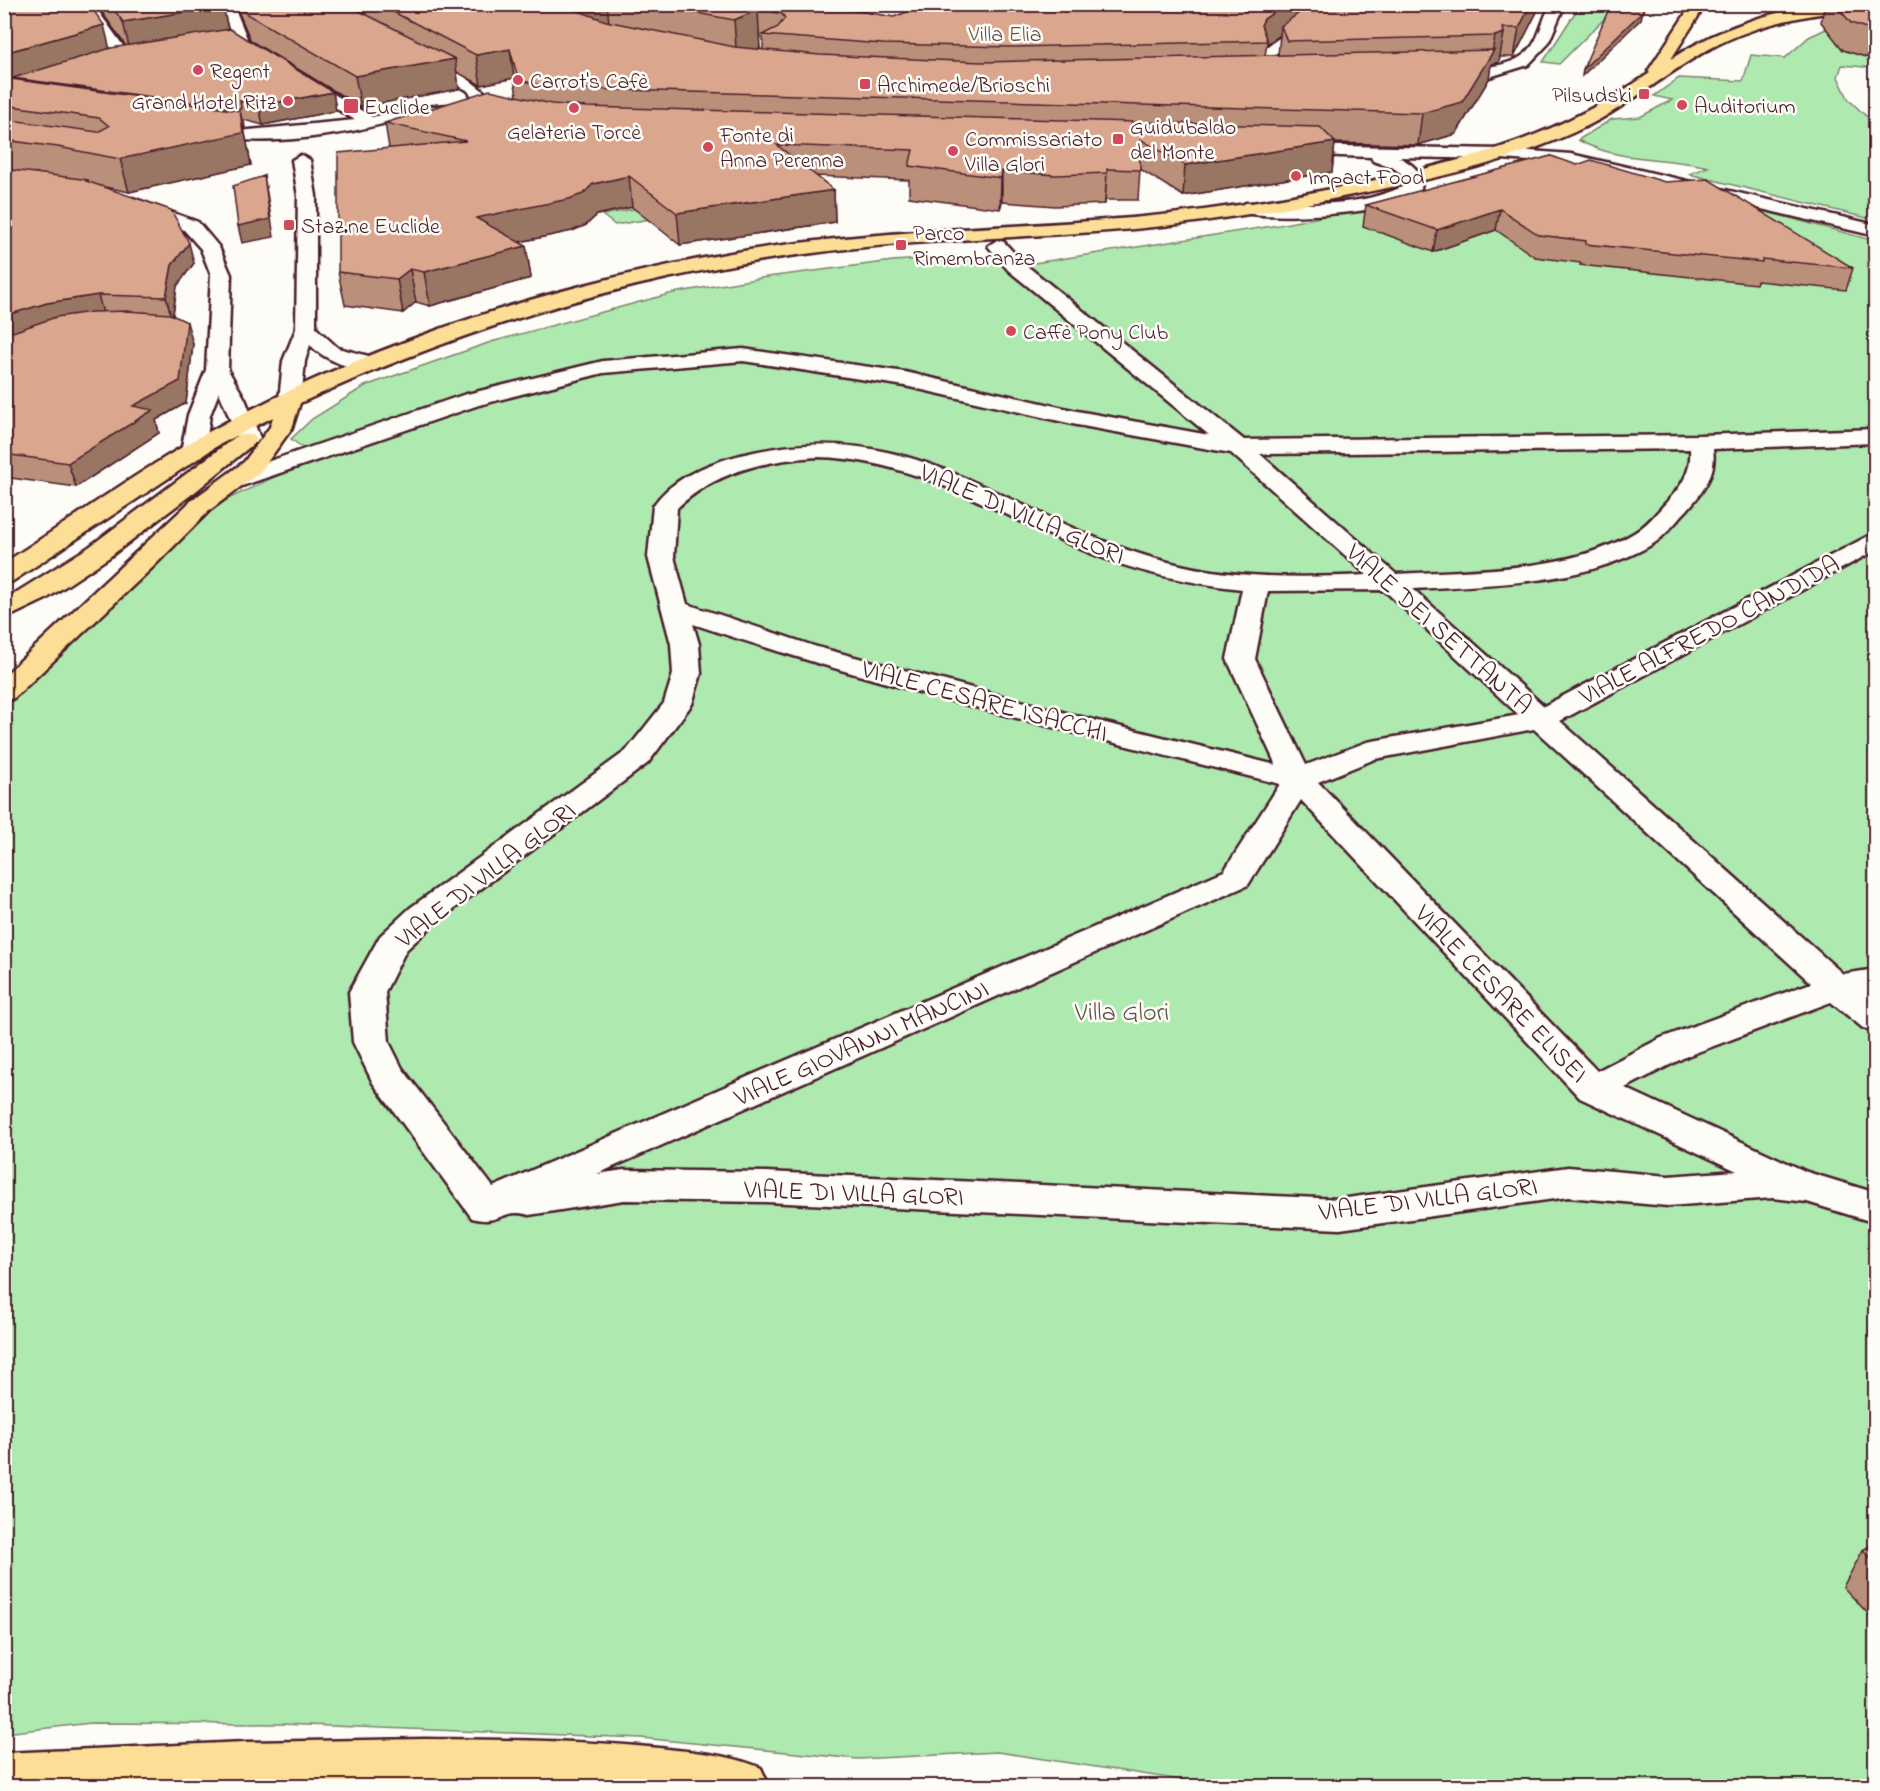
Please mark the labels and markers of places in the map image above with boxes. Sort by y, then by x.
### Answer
place label: Regent [210,57,271,90]
marker: Regent [191,63,205,77]
place label: Carrot's Cafè [530,67,648,99]
place label: Archimede/Brioschi [877,71,1050,103]
marker: Carrot's Cafè [511,73,525,87]
marker: Archimede/Brioschi [858,77,872,91]
place label: Pilsudski [1552,81,1632,113]
marker: Pilsudski [1637,87,1651,101]
place label: Grand Hotel Ritz [131,88,277,120]
place label: Auditorium [1694,92,1796,124]
place label: Euclide [364,93,430,125]
marker: Grand Hotel Ritz [281,94,295,108]
marker: Euclide [342,97,360,115]
marker: Auditorium [1675,98,1689,112]
marker: Gelateria Torcè [567,101,581,115]
place label: Guidubaldo del Monte [1130,113,1236,170]
place label: Gelateria Torcè [507,118,641,150]
place label: Fonte di Anna Perenna [719,121,844,178]
place label: Commissariato Villa Glori [964,125,1102,182]
marker: Guidubaldo del Monte [1111,132,1125,146]
marker: Fonte di Anna Perenna [701,140,715,154]
marker: Commissariato Villa Glori [946,144,960,158]
place label: Impact Food [1308,163,1424,195]
marker: Impact Food [1289,169,1303,183]
place label: Staz.ne Euclide [301,212,440,244]
marker: Staz.ne Euclide [282,218,296,232]
place label: Parco Rimembranza [913,219,1035,276]
marker: Parco Rimembranza [894,238,908,252]
place label: Caffè Pony Club [1023,318,1169,351]
marker: Caffè Pony Club [1004,324,1018,338]

